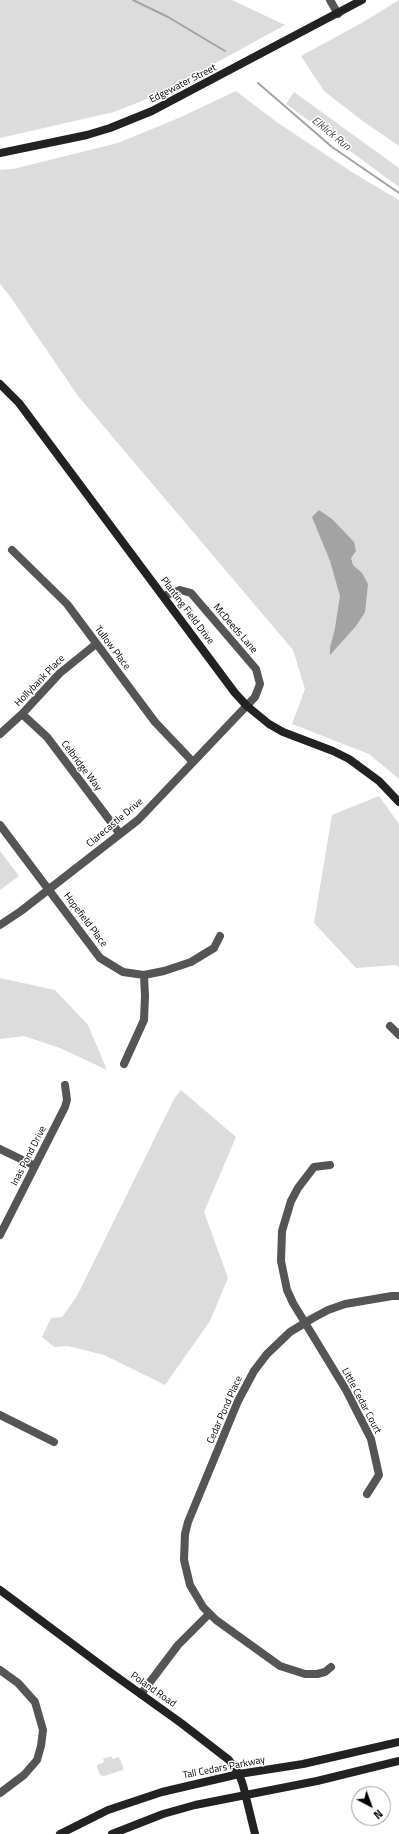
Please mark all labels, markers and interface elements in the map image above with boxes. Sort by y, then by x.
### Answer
street label: Edgewater Street [148,62,218,106]
water label: Elklick Run [309,114,353,154]
street label: Planting Field Drive [158,575,216,647]
street label: McDeeds Lane [210,602,260,656]
street label: Tullow Place [92,624,132,672]
street label: Hollybank Place [13,653,67,709]
street label: Celbridge Way [58,739,104,793]
street label: Clarecastle Drive [84,796,146,850]
street label: Hopefield Place [61,890,109,950]
street label: Inas Pond Drive [9,1124,49,1188]
street label: Little Cedar Court [339,1366,383,1436]
street label: Cedar Pond Place [205,1374,245,1446]
street label: Poland Road [128,1670,178,1710]
street label: Tall Cedars Parkway [182,1754,266,1782]
north arrow [351,1786,391,1826]
text: N [370,1806,386,1823]

